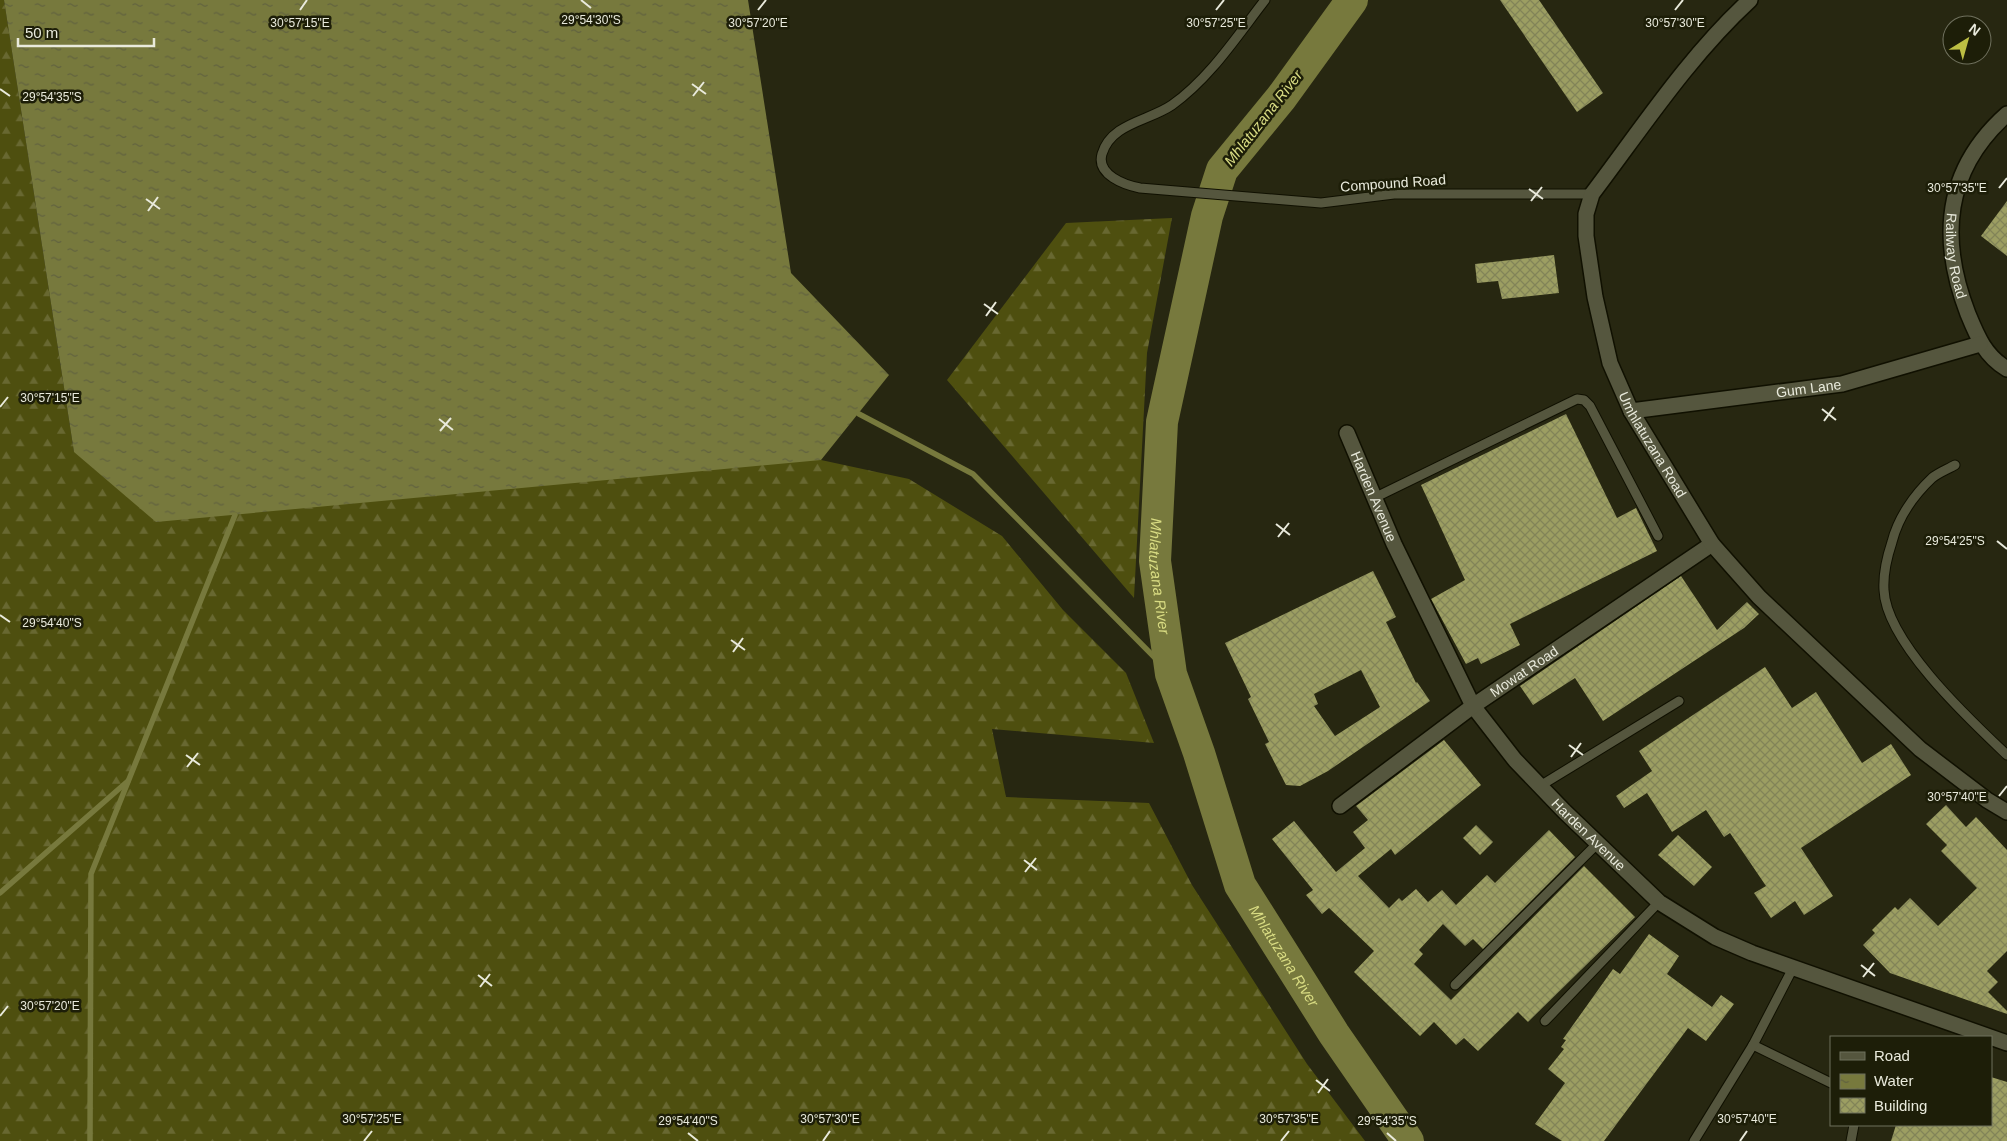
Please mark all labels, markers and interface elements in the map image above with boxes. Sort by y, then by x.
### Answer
text: 29°54'30"S [561,13,621,27]
scale bar [18,15,154,47]
north arrow [1942,15,1992,65]
text: 30°57'15"E [270,16,330,30]
text: 30°57'20"E [728,16,788,30]
text: 30°57'25"E [1186,16,1246,30]
text: 30°57'30"E [1645,16,1705,30]
text: N [1966,20,1984,39]
text: 50 m [25,24,58,41]
water label: Mhlatuzana River [1220,66,1306,169]
text: 29°54'35"S [22,90,82,104]
street label: Compound Road [1340,171,1446,195]
text: 30°57'35"E [1927,181,1987,195]
street label: Railway Road [1943,212,1970,301]
street label: Gum Lane [1775,376,1842,400]
street label: Umhlatuzana Road [1616,389,1690,500]
text: 30°57'15"E [20,391,80,405]
street label: Harden Avenue [1348,449,1400,544]
water label: Mhlatuzana River [1146,518,1174,636]
text: 29°54'25"S [1925,534,1985,548]
text: 29°54'40"S [22,616,82,630]
street label: Mowat Road [1487,643,1561,700]
text: 30°57'40"E [1927,790,1987,804]
street label: Harden Avenue [1548,795,1629,874]
water label: Mhlatuzana River [1246,902,1323,1010]
text: 30°57'20"E [20,999,80,1013]
legend [1830,1036,1992,1126]
text: Road [1874,1047,1910,1064]
text: Water [1874,1072,1913,1089]
text: Building [1874,1097,1927,1114]
text: 30°57'25"E [342,1112,402,1126]
text: 30°57'30"E [800,1112,860,1126]
text: 30°57'35"E [1259,1112,1319,1126]
text: 30°57'40"E [1717,1112,1777,1126]
text: 29°54'40"S [658,1114,718,1128]
text: 29°54'35"S [1357,1114,1417,1128]

